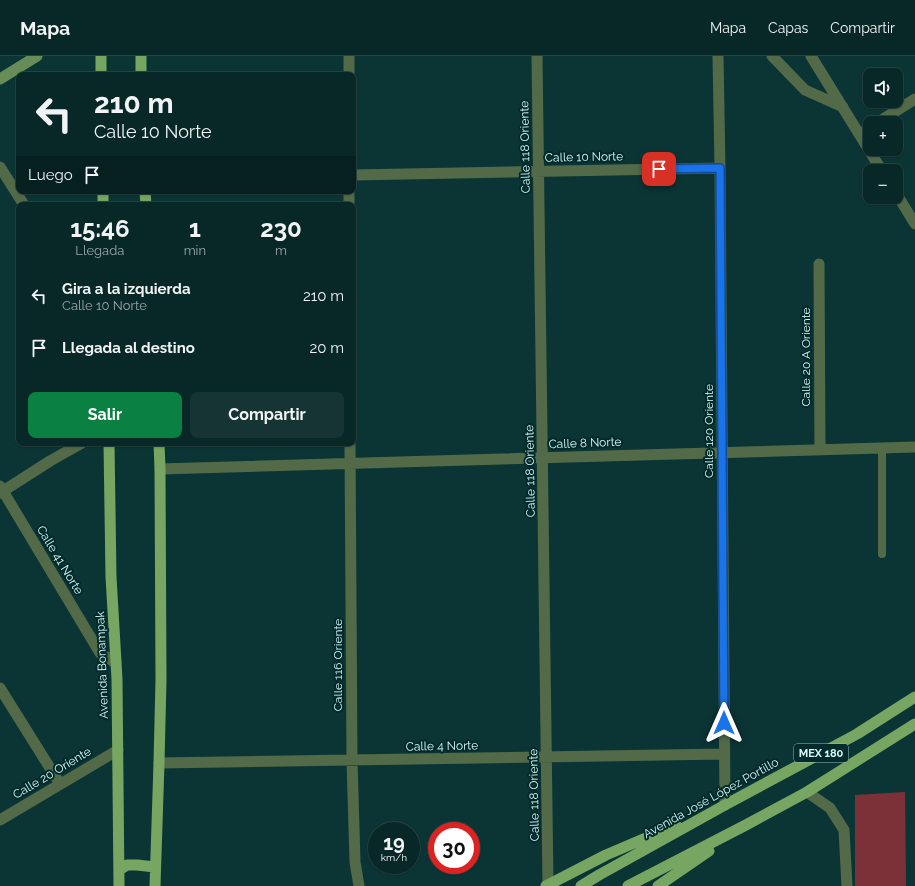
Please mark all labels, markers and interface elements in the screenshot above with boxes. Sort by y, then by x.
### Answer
text: Mapa [20,17,70,39]
text: Mapa [710,20,746,36]
text: Capas [768,20,808,36]
text: Compartir [830,20,895,36]
map controls [863,68,903,204]
button: sound [863,68,903,108]
text: 210 m [94,87,174,120]
icon: left [28,88,80,140]
street label: Calle 118 Oriente [517,101,533,193]
button: + [863,116,903,156]
text: Calle 10 Norte [94,121,212,142]
street label: Calle 10 Norte [545,149,623,165]
pin [642,152,676,186]
icon: arrive [648,158,670,180]
icon: arrive [81,164,103,186]
button: − [863,164,903,204]
text: Luego [28,166,73,184]
text: 15:46 [70,214,130,243]
text: 1 [189,214,201,243]
text: 230 [260,214,302,243]
text: Llegada [75,243,124,258]
text: min [184,243,206,258]
text: m [275,243,287,258]
text: Gira a la izquierda [62,280,191,298]
icon: left [28,285,50,307]
text: 210 m [303,287,344,305]
text: Calle 10 Norte [62,298,147,313]
street label: Calle 20 A Oriente [799,307,813,407]
icon: arrive [28,337,50,359]
text: Llegada al destino [62,339,195,357]
text: 20 m [309,339,344,357]
street label: Calle 120 Oriente [702,384,716,478]
button: Salir [28,392,182,438]
button: Compartir [190,392,344,438]
street label: Calle 118 Oriente [522,425,538,517]
street label: Calle 8 Norte [548,435,622,451]
street label: Calle 41 Norte [34,523,86,597]
street label: Avenida Bonampak [93,610,111,719]
street label: Calle 116 Oriente [331,619,345,711]
position arrow [703,702,745,744]
street label: Calle 4 Norte [406,738,478,754]
street label: Calle 20 Oriente [10,744,94,802]
road number: MEX 180 [794,744,848,762]
street label: Calle 118 Oriente [526,749,542,841]
street label: Avenida José López Portillo [641,755,781,841]
speed limit sign: 30 [428,822,480,874]
text: 19 [383,831,405,855]
text: km/h [381,852,407,863]

